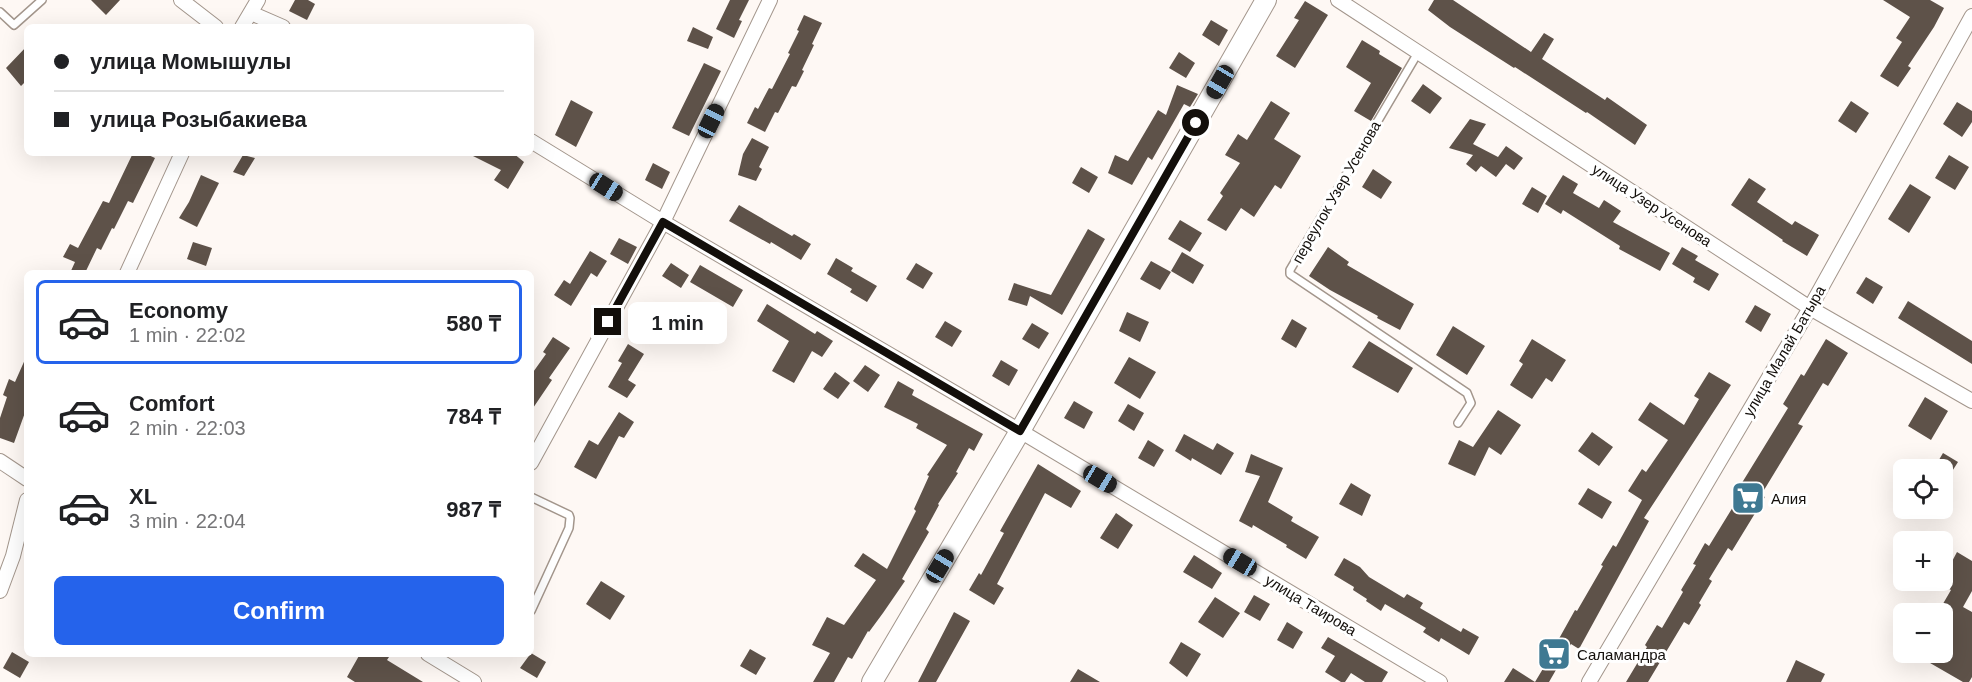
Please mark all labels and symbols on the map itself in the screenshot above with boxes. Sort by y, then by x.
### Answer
car [1203,62,1237,102]
car [695,101,727,141]
route start [1182,109,1209,136]
street label: переулок Узер Усенова [1288,117,1384,266]
street label: улица Узер Усенова [1589,160,1715,250]
car [586,170,626,204]
street label: улица Малай Батыра [1740,282,1829,419]
callout: 1 min [629,301,728,343]
route end [594,308,621,335]
car [1080,462,1120,496]
supermarket icon: Алия [1730,480,1766,516]
place label: Алия [1771,490,1806,507]
car [1220,545,1260,579]
car [923,546,957,586]
street label: улица Таирова [1262,571,1360,639]
supermarket icon: Саламандра [1536,636,1572,672]
place label: Саламандра [1577,646,1666,663]

